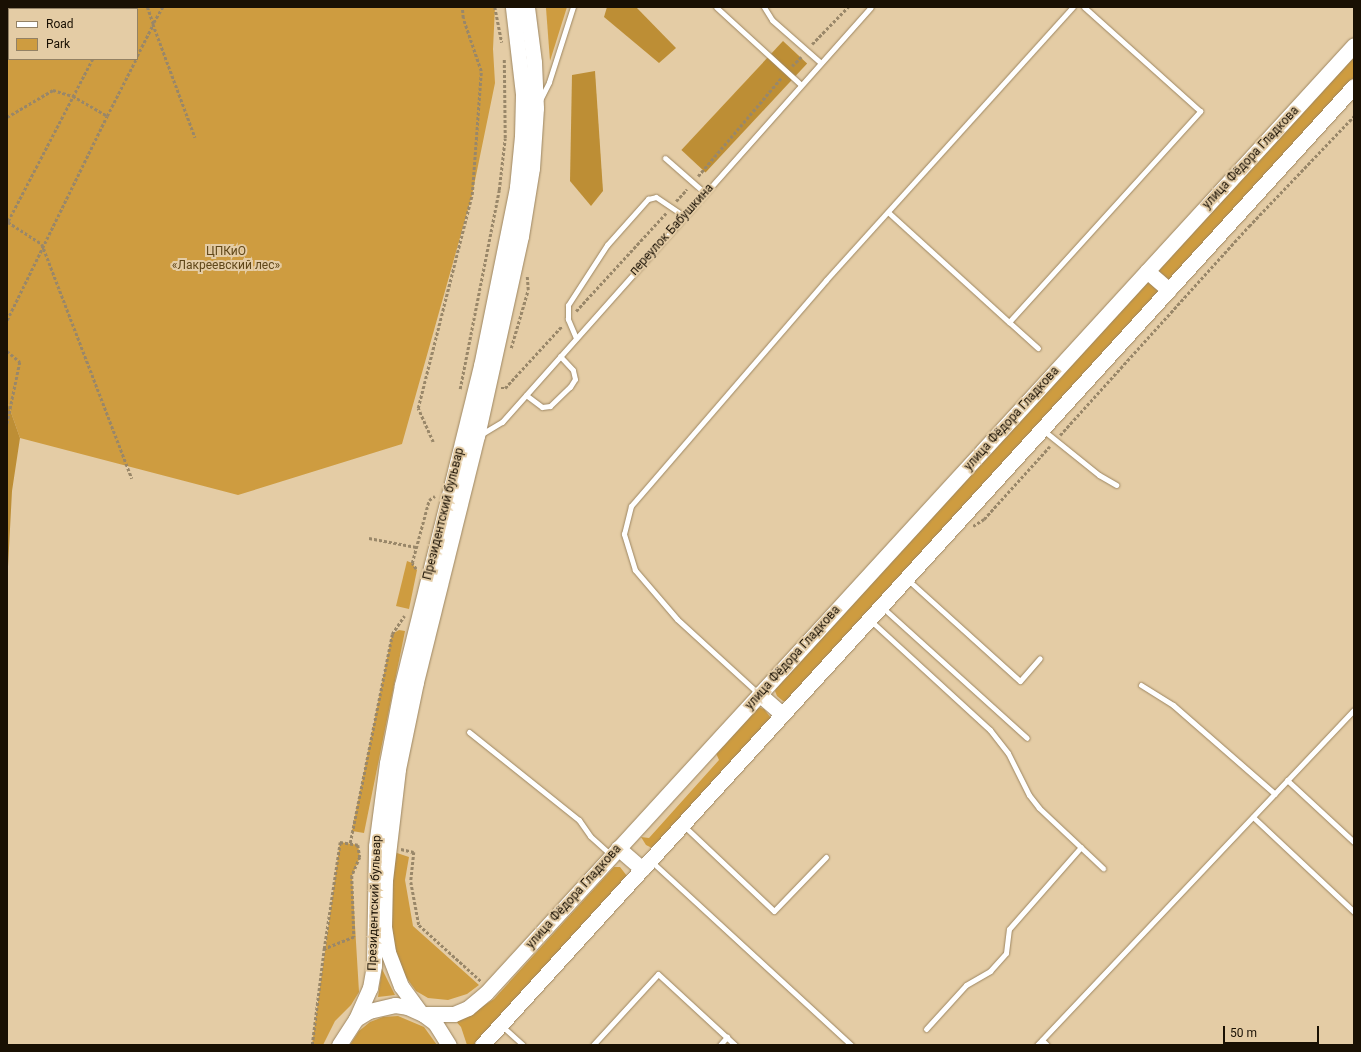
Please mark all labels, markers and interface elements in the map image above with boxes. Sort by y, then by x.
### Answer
legend [8,8,138,60]
text: Road [46,17,74,31]
text: Park [46,37,70,51]
street label: улица Фёдора Гладкова [1200,104,1302,212]
street label: переулок Бабушкина [627,181,717,279]
park label: ЦПКиО «Лакреевский лес» [172,245,280,273]
street label: улица Фёдора Гладкова [962,364,1062,474]
street label: Президентский бульвар [421,446,467,582]
street label: улица Фёдора Гладкова [743,603,843,713]
street label: Президентский бульвар [365,835,385,971]
street label: улица Фёдора Гладкова [524,842,624,952]
scale bar [1225,1018,1321,1044]
text: 50 m [1230,1026,1257,1040]

